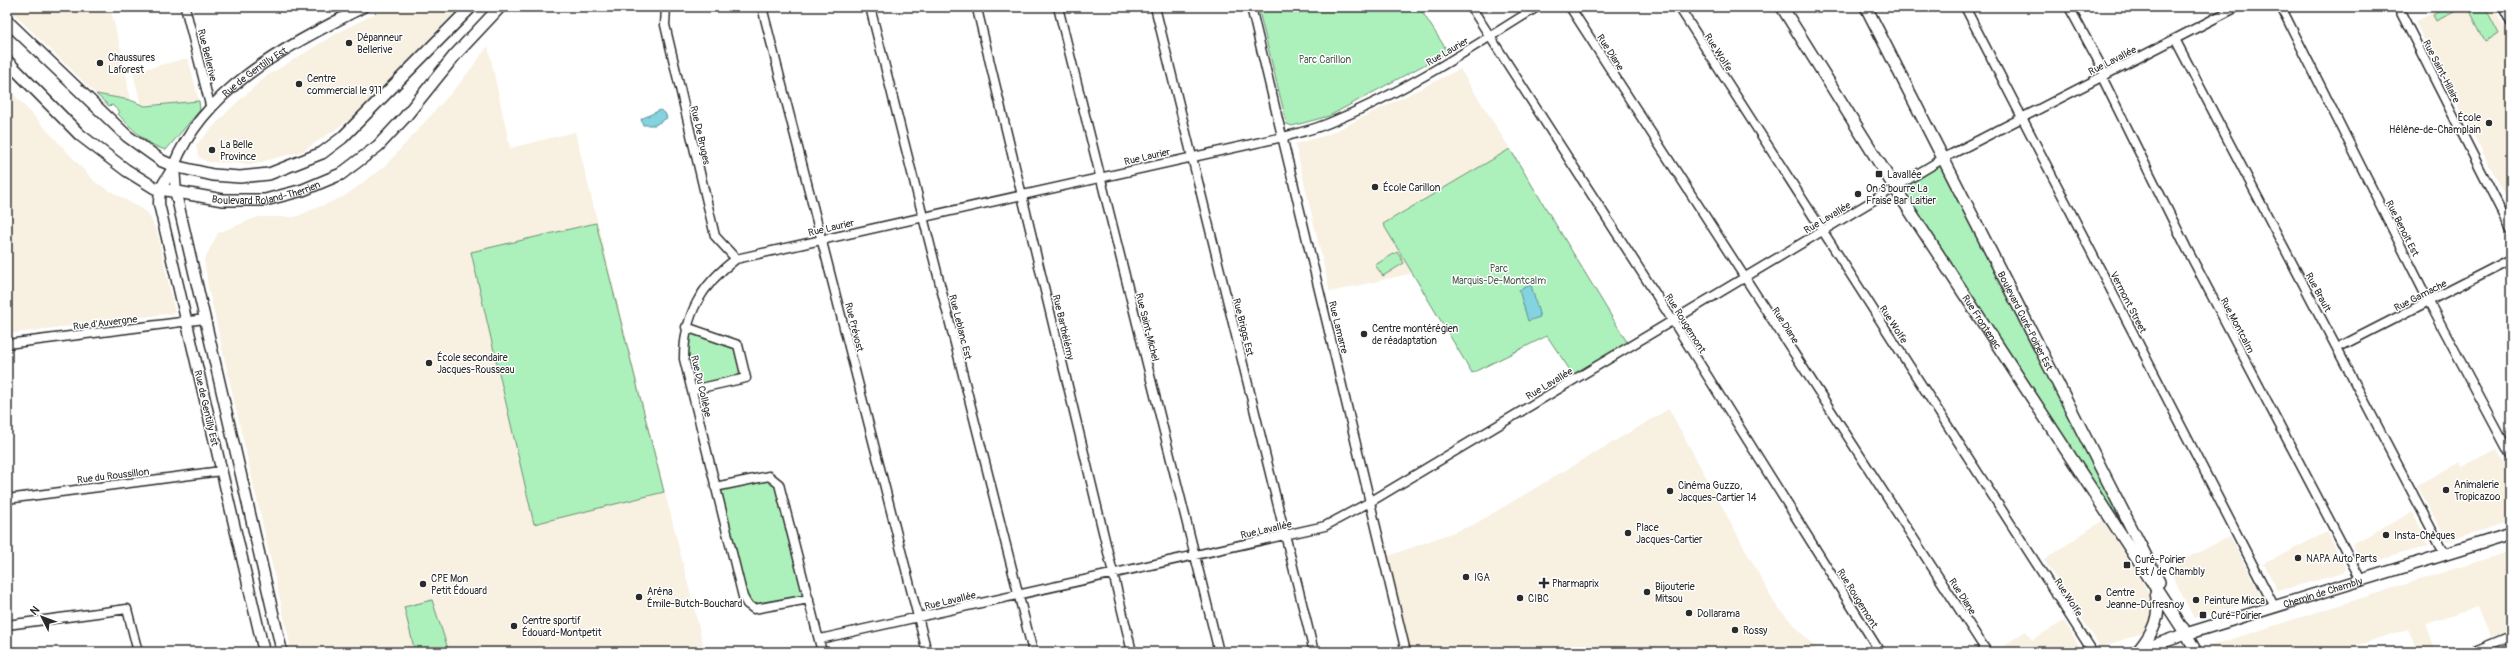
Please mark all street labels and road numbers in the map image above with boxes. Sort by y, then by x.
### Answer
street label: Rue Bellerive [195,28,219,83]
street label: Rue Wolfe [1702,31,1735,74]
street label: Rue Diane [1594,32,1626,73]
street label: Rue Laurier [1424,35,1471,69]
street label: Rue Saint-Hilaire [2420,38,2462,105]
street label: Rue de Gentilly Est [220,44,290,100]
street label: Rue Lavallée [2086,44,2139,78]
street label: Rue De Bruges [687,105,713,166]
street label: Rue Laurier [1123,146,1172,168]
street label: Boulevard Roland-Therrien [211,178,323,207]
street label: Rue Benoit Est [2383,198,2422,259]
street label: Rue Lavallée [1802,199,1853,236]
street label: Rue Laurier [807,217,856,239]
street label: Boulevard Curé-Poirier Est [1995,270,2056,374]
street label: Vermont Street [2107,270,2149,336]
street label: Rue Brault [2303,271,2334,315]
street label: Rue Gamache [2392,277,2449,314]
street label: Rue Saint-Michel [1133,292,1161,363]
street label: Rue Rougemont [1662,292,1709,356]
street label: Rue Leblanc Est [946,293,974,362]
street label: Rue Barthélémy [1050,293,1077,362]
street label: Rue Frontenac [1959,293,2003,352]
street label: Rue Montcalm [2218,296,2257,355]
street label: Rue Briggs Est [1230,297,1256,358]
street label: Rue Lamarre [1326,300,1350,355]
street label: Rue Prévost [842,301,866,354]
street label: Rue Wolfe [1877,303,1910,346]
street label: Rue Diane [1769,305,1801,346]
street label: Rue d'Auvergne [72,313,138,333]
street label: Rue Du Collège [688,354,714,418]
street label: Rue Lavallée [1524,365,1575,402]
street label: Rue de Gentilly Est [191,369,221,448]
street label: Rue du Roussillon [76,466,150,486]
street label: Rue Lavallée [1239,518,1293,542]
street label: Rue Rougemont [1834,567,1881,631]
street label: Chemin de Chambly [2282,575,2365,611]
street label: Rue Diane [1946,576,1978,617]
street label: Rue Wolfe [2052,576,2085,619]
street label: Rue Lavallée [923,589,977,613]

